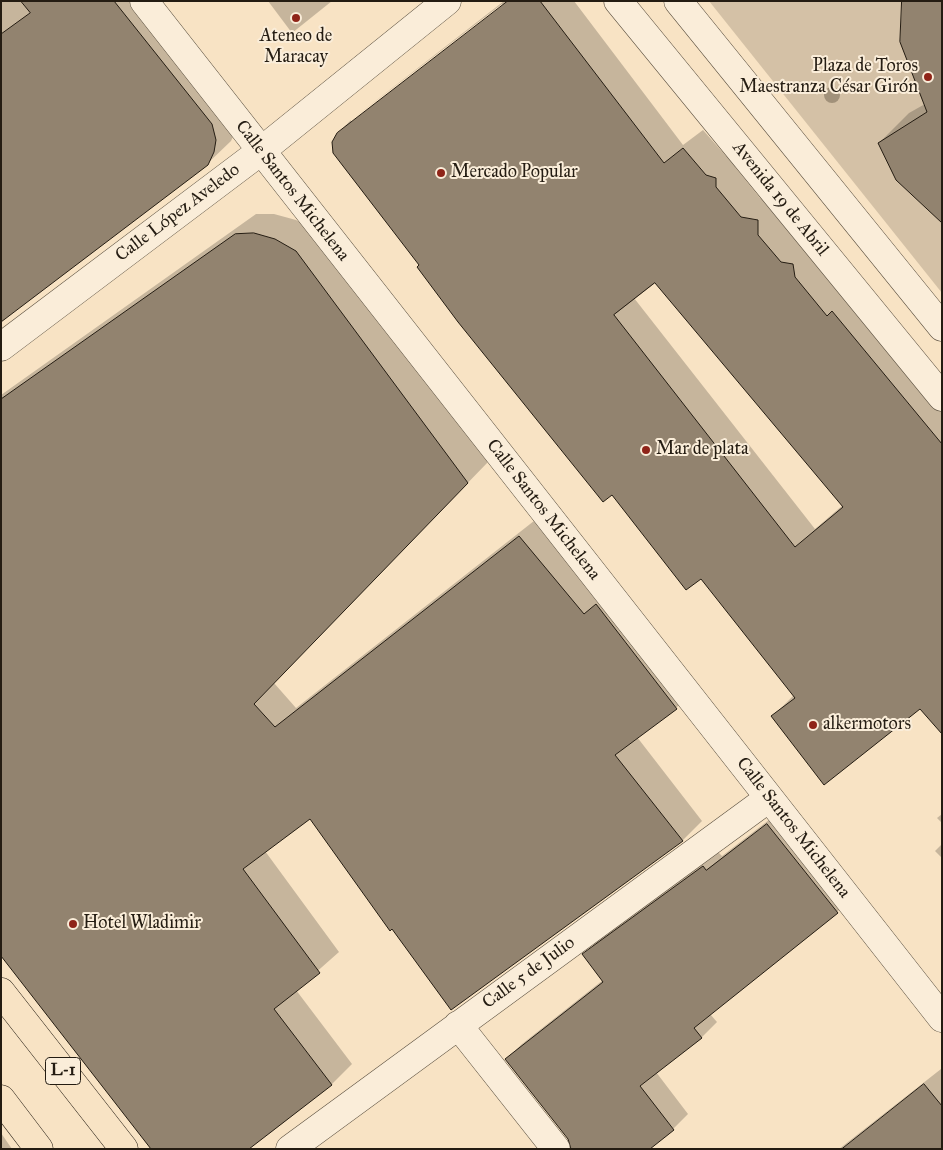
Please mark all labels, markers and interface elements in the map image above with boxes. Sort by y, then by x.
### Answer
marker: Ateneo de Maracay [290,12,302,24]
place label: Ateneo de Maracay [260,26,332,68]
place label: Plaza de Toros Maestranza César Girón [739,56,918,98]
marker: Plaza de Toros Maestranza César Girón [922,71,934,83]
street label: Calle Santos Michelena [230,116,354,266]
street label: Avenida 19 de Abril [727,138,833,260]
street label: Calle López Aveledo [112,159,244,267]
place label: Mercado Popular [451,162,578,184]
marker: Mercado Popular [435,167,447,179]
street label: Calle Santos Michelena [481,435,605,585]
place label: Mar de plata [656,439,749,461]
marker: Mar de plata [640,444,652,456]
place label: alkermotors [823,714,911,736]
marker: alkermotors [807,719,819,731]
street label: Calle Santos Michelena [731,753,855,903]
place label: Hotel Wladimir [83,913,201,935]
marker: Hotel Wladimir [67,918,79,930]
street label: Calle 5 de Julio [479,932,579,1014]
road number: L-1 [46,1058,80,1084]

